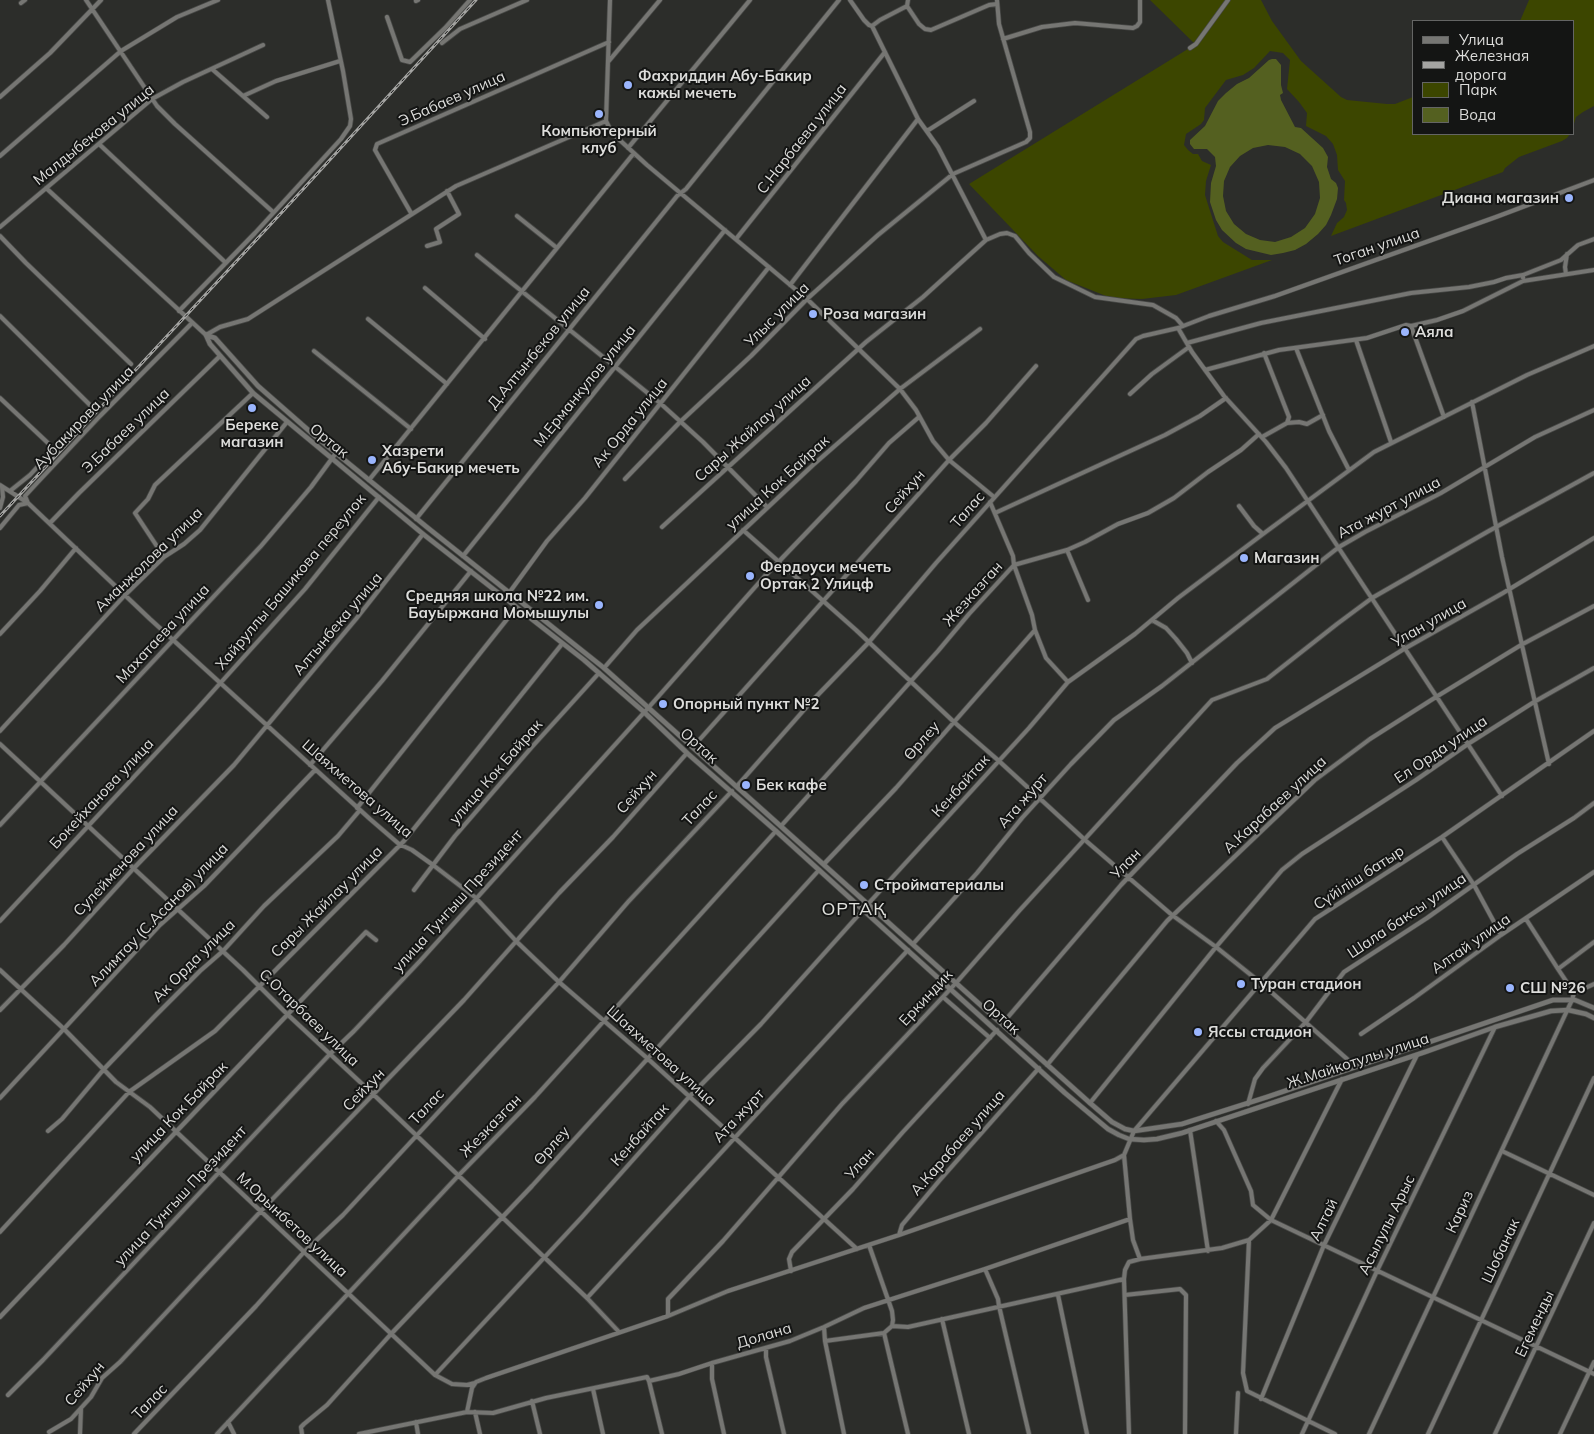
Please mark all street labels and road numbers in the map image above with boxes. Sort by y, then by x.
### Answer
street label: Э.Бабаев улица [396,67,508,131]
street label: С.Нарбаева улица [753,80,851,198]
street label: Малдыбекова улица [30,81,158,189]
street label: Тоган улица [1332,224,1422,270]
street label: Улыс улица [741,279,813,351]
street label: Д.Алтынбеков улица [484,283,594,413]
street label: М.Ерманкулов улица [530,321,640,451]
street label: Аубакирова улица [30,363,138,473]
street label: Сары Жайлау улица [691,372,815,486]
street label: Ак Орда улица [589,375,671,471]
street label: Э.Бабаев улица [78,385,174,477]
street label: Ортак [306,420,352,462]
street label: улица Кок Байрак [723,432,833,534]
street label: Сейхун [881,466,929,518]
street label: Ата журт улица [1334,473,1444,543]
street label: Талас [947,488,989,532]
street label: Хайруллы Башикова переулок [212,490,370,674]
street label: Аманжолова улица [91,504,207,616]
street label: Жезказган [939,558,1007,630]
street label: Алтынбека улица [290,569,386,679]
street label: Махатаева улица [113,581,213,687]
street label: Улан улица [1388,594,1470,652]
street label: Ел Орда улица [1391,712,1491,788]
street label: улица Кок Байрак [446,716,546,828]
street label: Өрлеу [900,718,944,764]
street label: Ортак [676,724,722,768]
street label: Бокейханова улица [46,735,158,853]
street label: Шаяхметова улица [298,736,416,842]
street label: Кенбайтак [928,751,994,821]
street label: А.Карабаев улица [1220,753,1330,857]
street label: Сейхун [613,766,661,818]
street label: Ата журт [994,770,1052,832]
street label: Талас [679,786,721,830]
street label: Сулейменова улица [70,802,182,920]
street label: улица Тунгыш Президент [389,826,527,976]
street label: Алимтау (С.Асанов) улица [86,840,232,990]
street label: Сүйіліш батыр [1310,842,1408,914]
street label: Сары Жайлау улица [268,843,386,961]
street label: Улан [1107,845,1145,883]
street label: Шала баксы улица [1344,870,1470,962]
street label: Алтай улица [1428,910,1514,978]
street label: Ак Орда улица [149,916,239,1006]
street label: С.Отарбаев улица [255,966,363,1070]
street label: Еркиндик [896,966,956,1030]
street label: Ортак [978,995,1024,1039]
street label: Шаяхметова улица [603,1002,719,1110]
street label: Ж.Майкотулы улица [1285,1030,1431,1092]
street label: улица Кок Байрак [126,1058,232,1166]
street label: Сейхун [339,1065,389,1115]
street label: Талас [406,1085,448,1129]
street label: Ата журт [710,1085,768,1147]
street label: А.Карабаев улица [907,1086,1009,1200]
street label: Жезказган [457,1091,525,1161]
street label: Кенбайтак [607,1100,673,1170]
street label: улица Тунгыш Президент [111,1122,251,1270]
street label: Өрлеу [530,1123,574,1169]
street label: Улан [842,1145,878,1183]
street label: М.Орынбетов улица [233,1169,351,1281]
street label: Асылулы Арыс [1355,1172,1419,1278]
street label: Кариз [1442,1188,1478,1236]
street label: Алтай [1306,1196,1342,1244]
street label: Шобанак [1478,1216,1524,1286]
street label: Егеменды [1512,1288,1558,1360]
street label: Долана [734,1319,794,1353]
street label: Сейхун [61,1358,109,1410]
street label: Талас [129,1380,171,1424]

